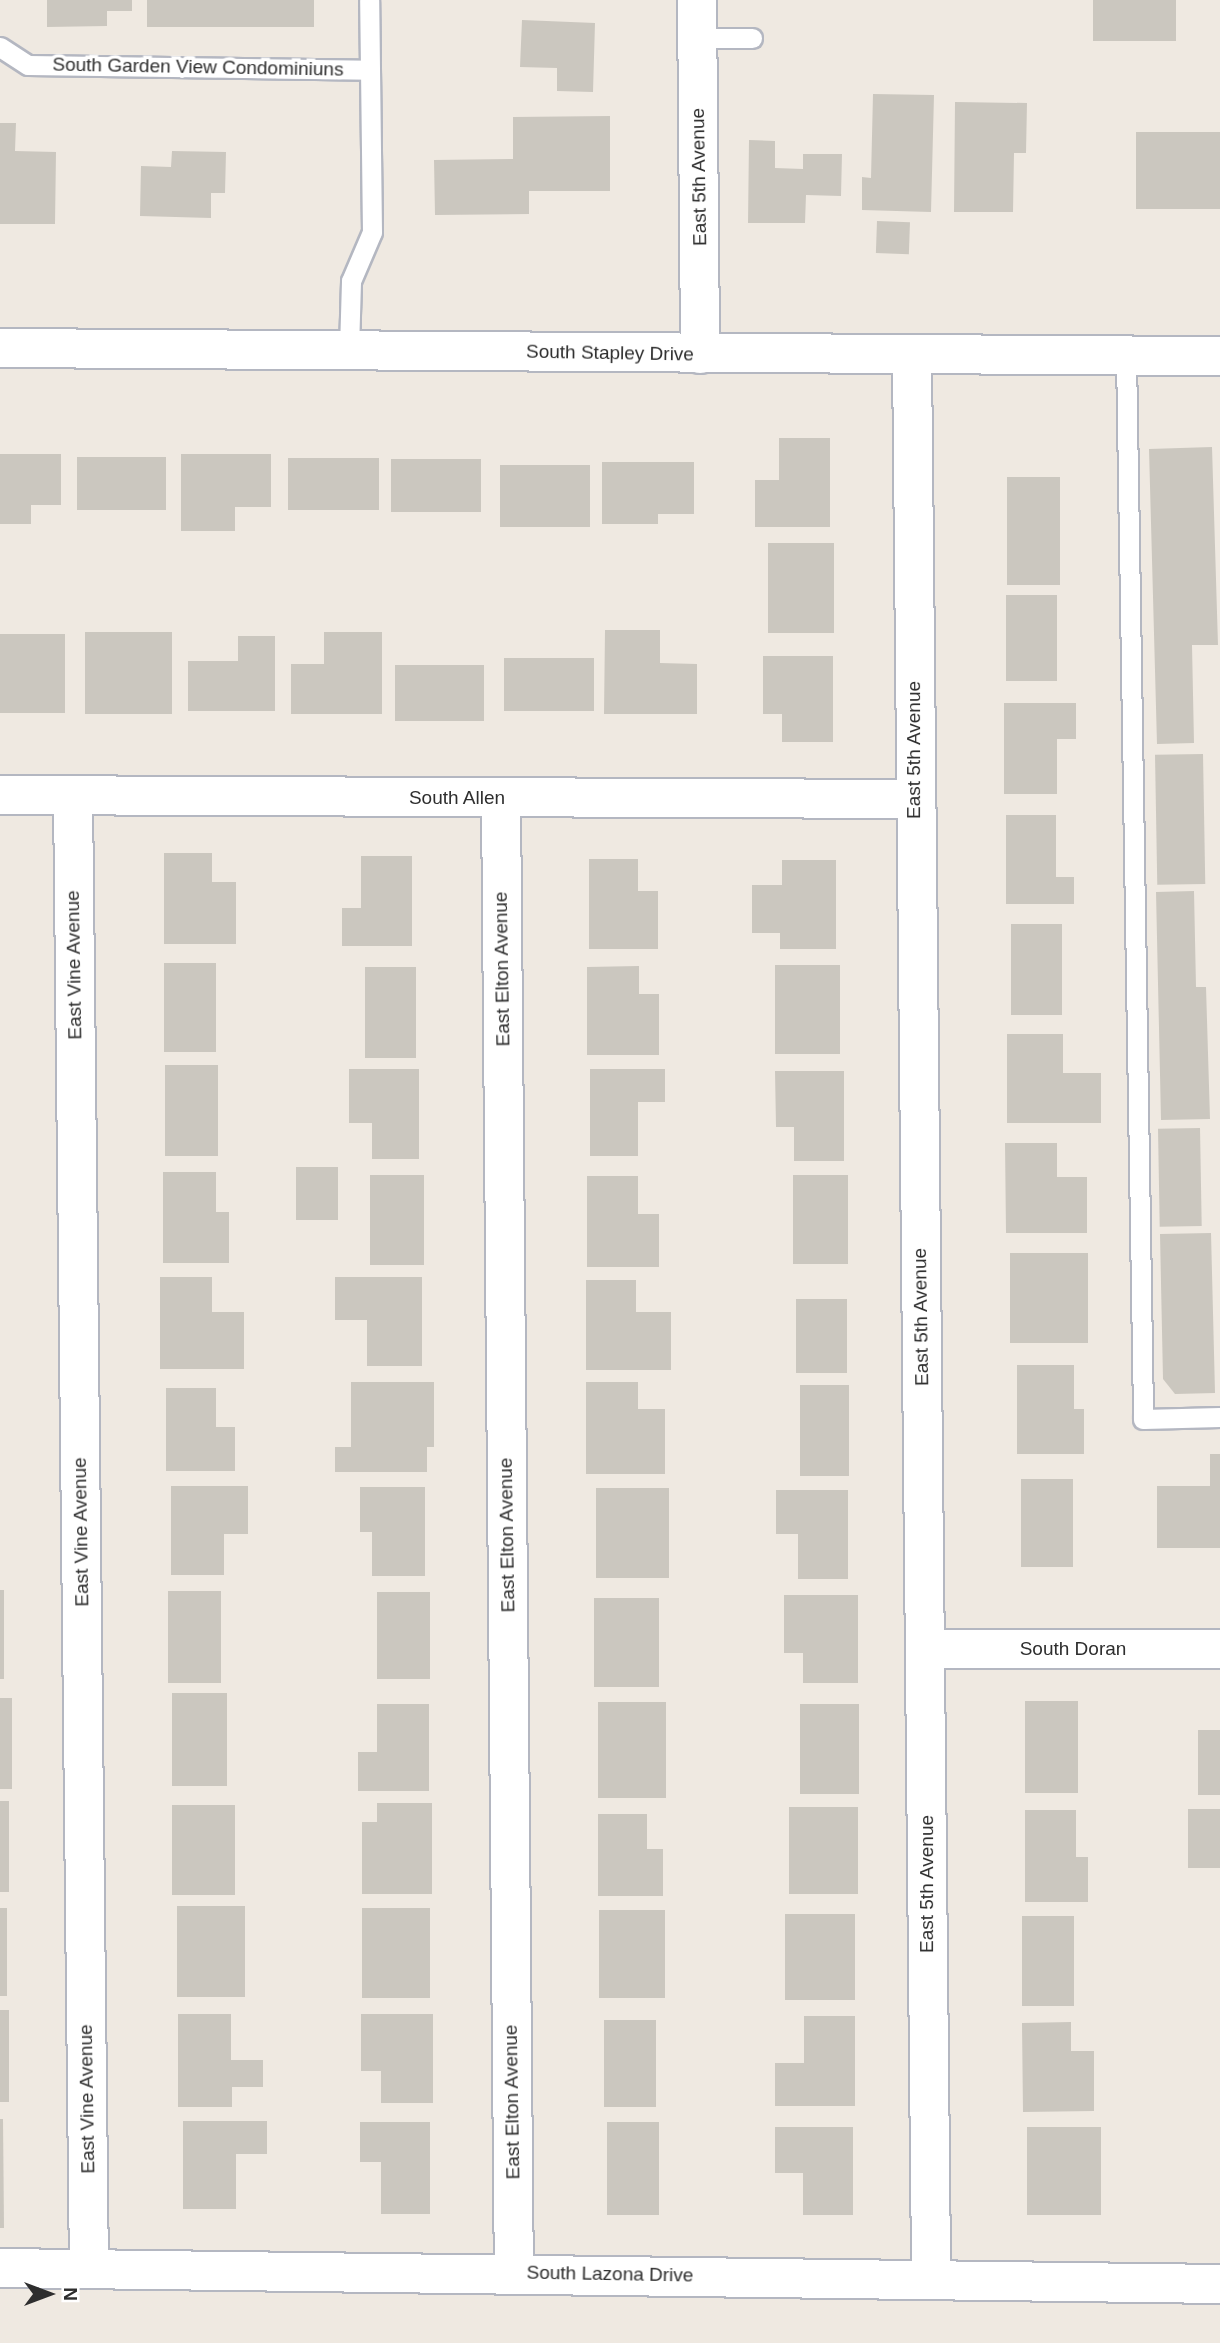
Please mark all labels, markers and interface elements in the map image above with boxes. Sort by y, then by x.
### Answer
street label: South Garden View Condominiuns [52,53,344,81]
street label: East 5th Avenue [686,107,712,247]
street label: South Stapley Drive [526,340,694,366]
street label: East 5th Avenue [903,680,925,820]
street label: South Allen [408,787,506,809]
street label: East Vine Avenue [61,890,87,1040]
street label: East Elton Avenue [489,891,515,1047]
street label: East 5th Avenue [908,1247,934,1387]
street label: East Vine Avenue [68,1457,94,1607]
street label: East Elton Avenue [494,1457,520,1613]
street label: South Doran [1020,1638,1126,1660]
street label: East 5th Avenue [916,1814,938,1954]
street label: East Vine Avenue [74,2024,100,2174]
street label: East Elton Avenue [499,2024,525,2180]
north arrow [14,2259,84,2329]
street label: South Lazona Drive [526,2261,694,2287]
text: N [60,2287,81,2301]

